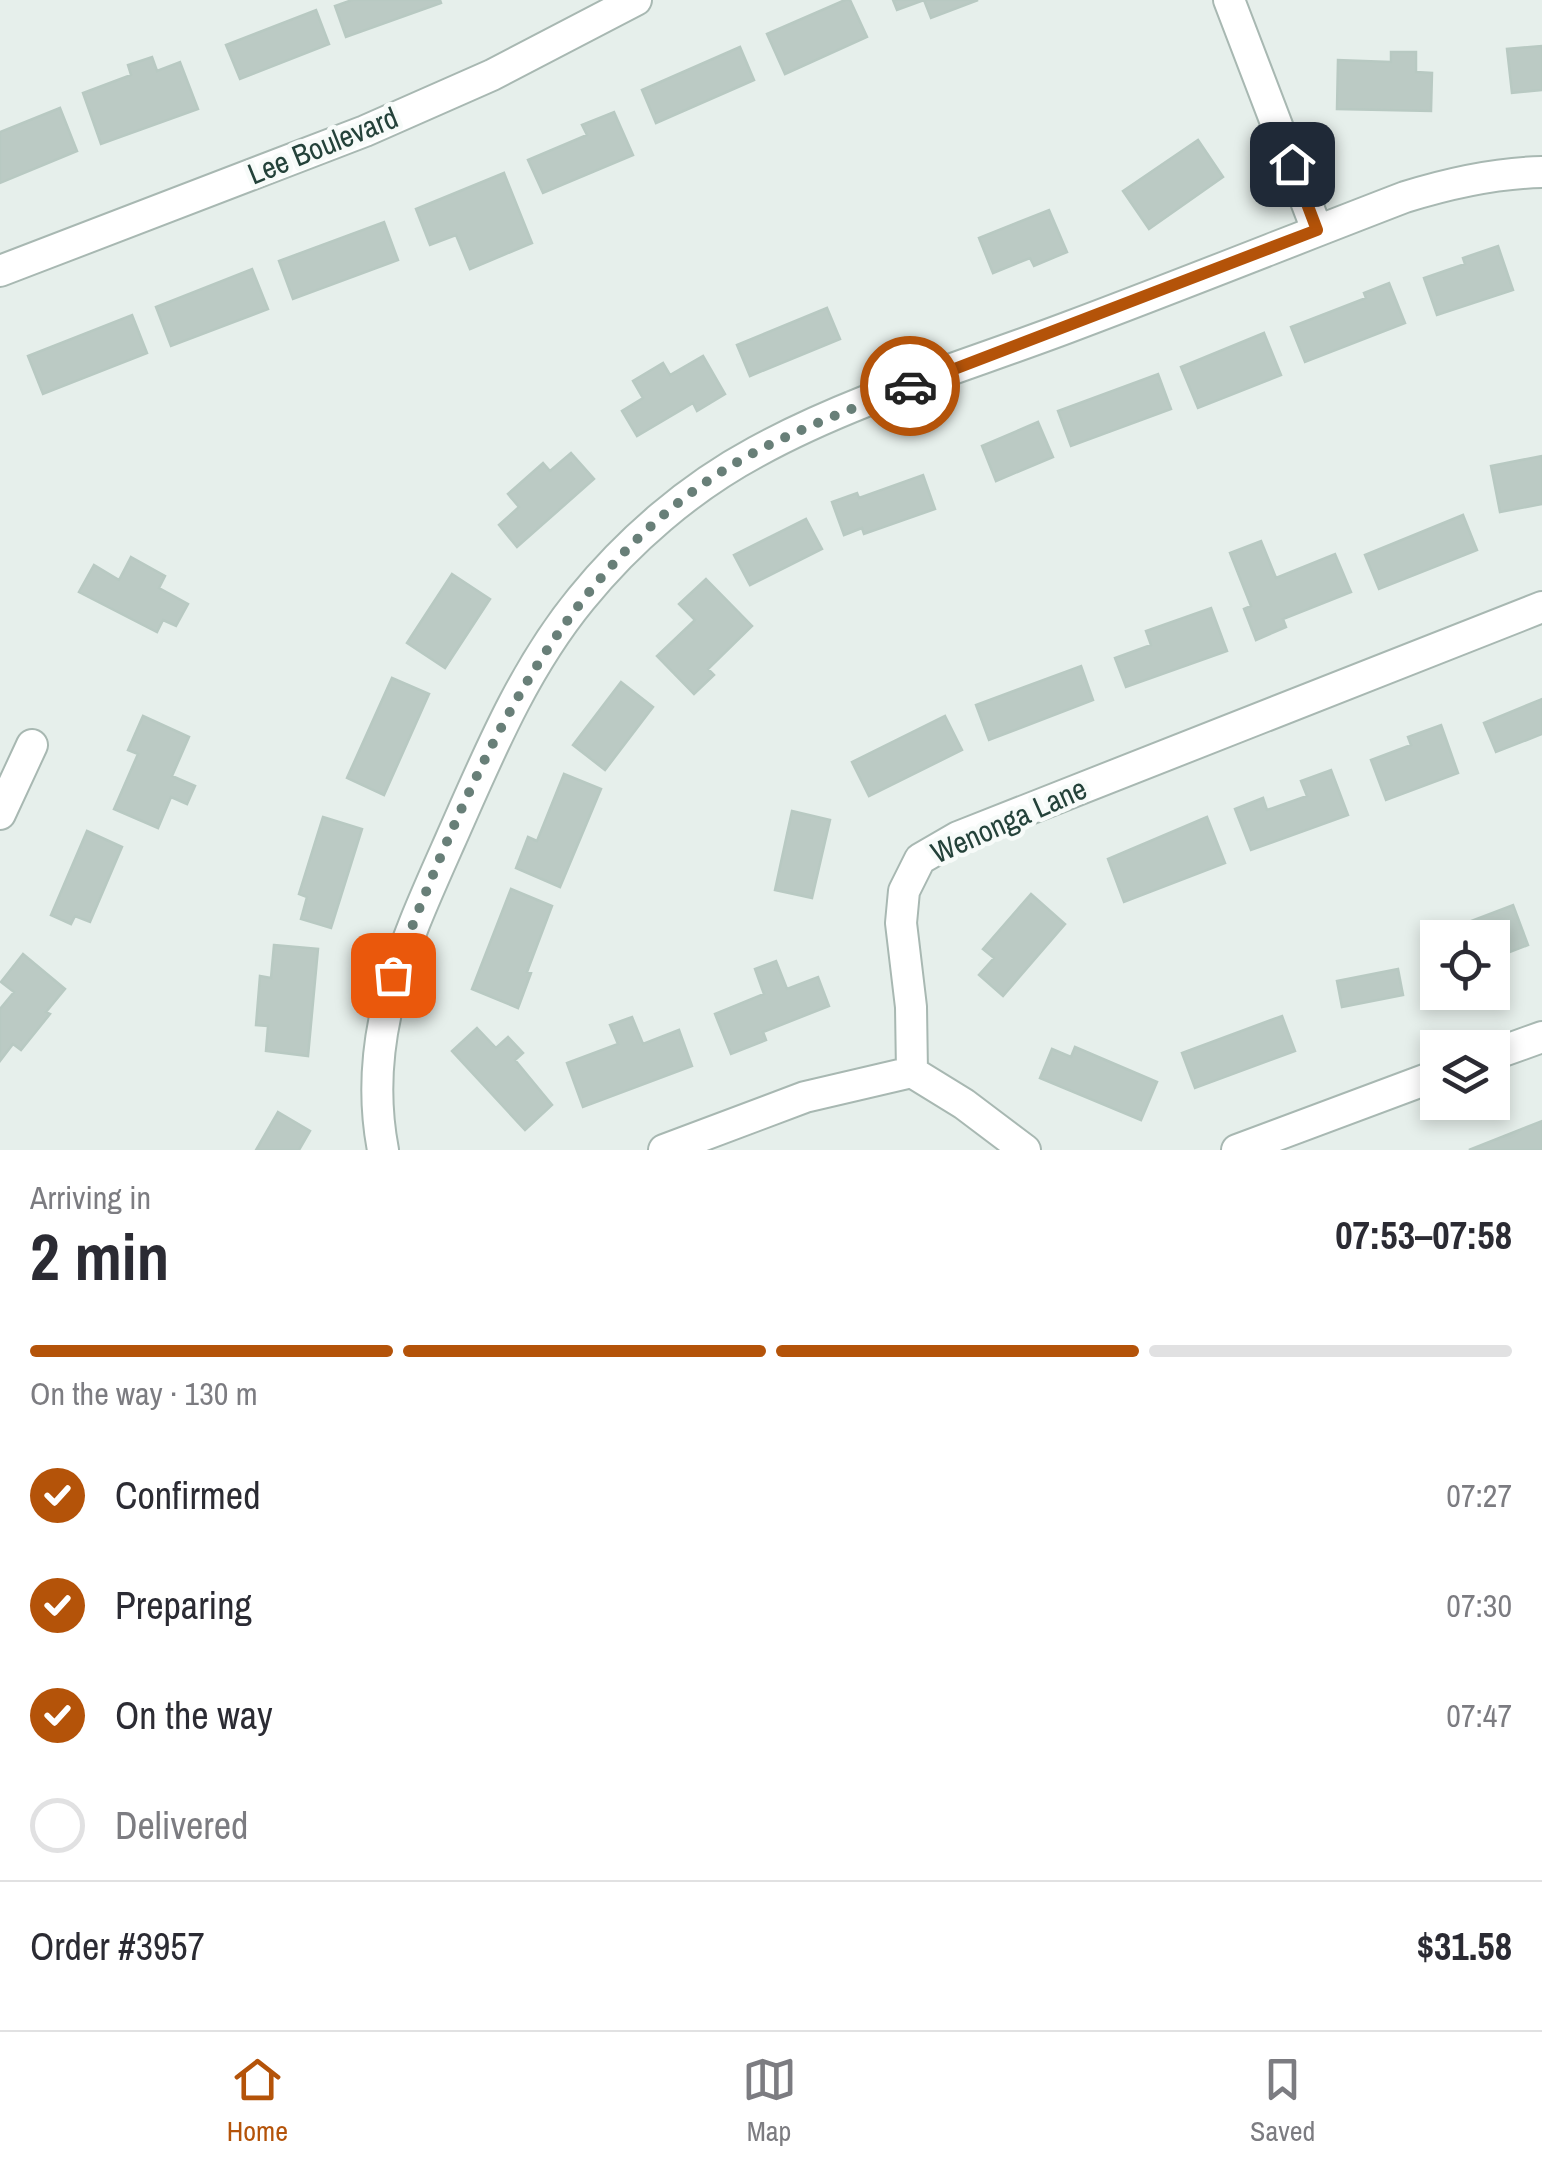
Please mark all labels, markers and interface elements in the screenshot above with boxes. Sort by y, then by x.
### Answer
street label: Lee Boulevard [242,97,404,193]
pin [1250,122,1335,207]
icon: home [1265,137,1320,192]
courier [860,336,960,436]
icon: car [883,359,938,414]
street label: Wenonga Lane [924,768,1093,872]
map controls [1420,920,1510,1120]
button: locate [1420,920,1510,1010]
pin [351,933,436,1018]
icon: bag [366,948,421,1003]
button: layers [1420,1030,1510,1120]
text: Arriving in [30,1176,151,1219]
text: 07:53–07:58 [1335,1210,1512,1261]
text: 2 min [30,1213,169,1300]
text: On the way · 130 m [30,1372,258,1415]
icon: check [30,1468,85,1523]
text: Confirmed [115,1470,260,1521]
text: 07:27 [1446,1474,1512,1517]
icon: check [30,1578,85,1633]
text: Preparing [115,1580,252,1631]
text: 07:30 [1446,1584,1512,1627]
icon: check [30,1688,85,1743]
text: On the way [115,1690,273,1741]
text: 07:47 [1446,1694,1512,1737]
text: Delivered [115,1800,248,1851]
text: Order #3957 [30,1921,205,1972]
text: $31.58 [1417,1921,1512,1972]
tab: Home [227,2052,288,2150]
tab: Map [742,2052,797,2150]
tab: Saved [1250,2052,1315,2150]

